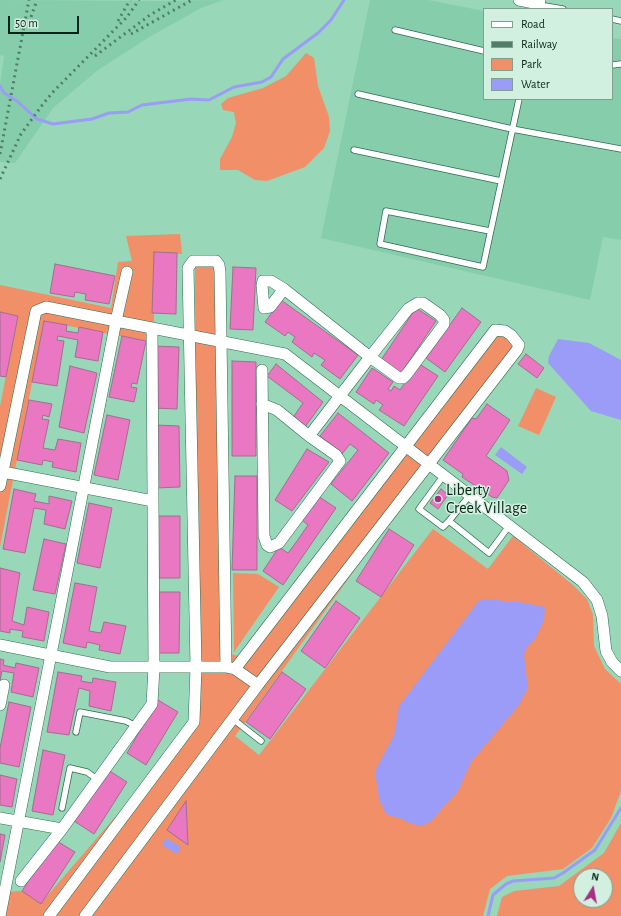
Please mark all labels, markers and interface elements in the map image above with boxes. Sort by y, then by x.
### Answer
scale bar [10,8,81,34]
legend [483,8,613,100]
text: 50 m [15,17,38,29]
text: Road [521,18,545,30]
text: Railway [521,38,557,50]
text: Park [521,58,542,70]
text: Water [521,78,550,90]
place label: Liberty Creek Village [446,480,527,518]
marker: Liberty Creek Village [433,494,443,504]
north arrow [573,868,613,908]
text: N [590,871,600,883]

